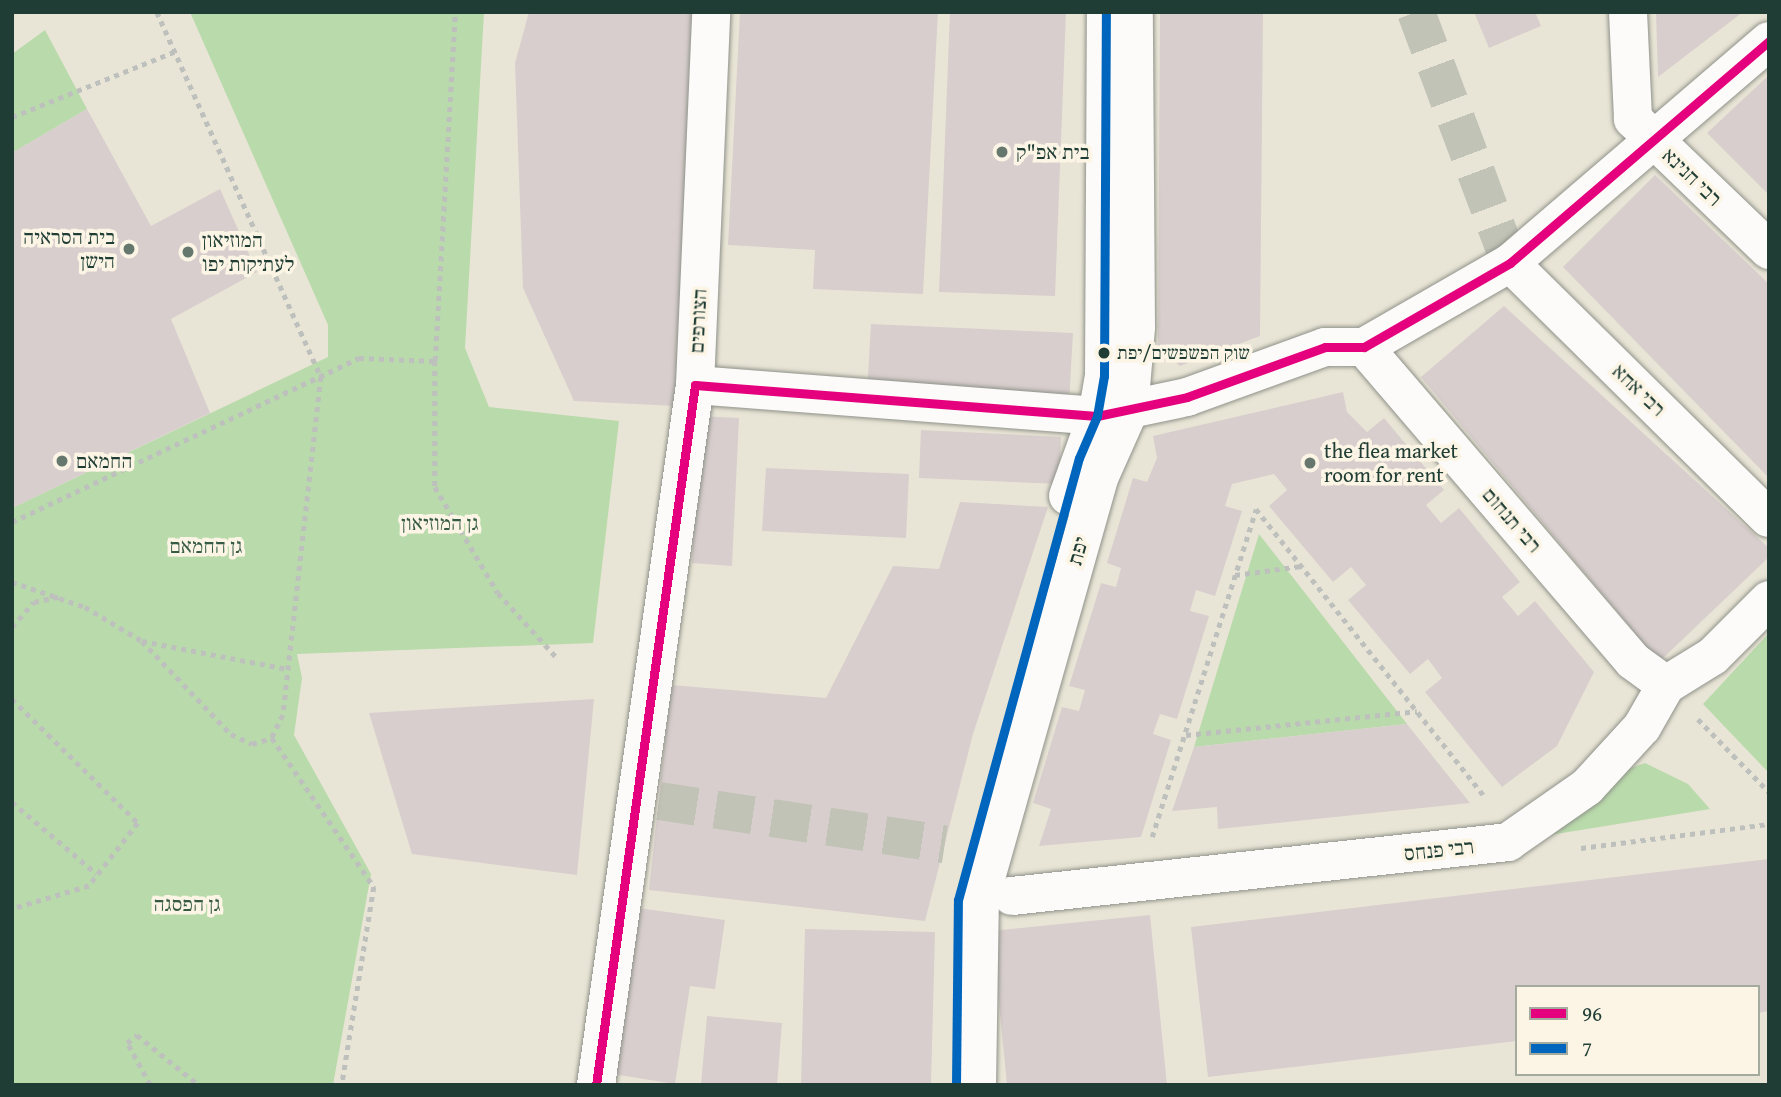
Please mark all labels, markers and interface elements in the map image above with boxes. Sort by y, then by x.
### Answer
place label: בית אפ"ק [1016,139,1090,165]
street label: רבי חנינא [1657,143,1727,211]
marker: בית אפ"ק [994,144,1010,160]
place label: בית הסראיה הישן [23,224,115,274]
place label: המוזיאון לעתיקות יפו [202,227,294,277]
marker: בית הסראיה הישן [121,241,137,257]
marker: המוזיאון לעתיקות יפו [180,244,196,260]
street label: הצורפים [684,288,712,354]
place label: שוק הפשפשים/יפת [1117,342,1250,364]
marker: שוק הפשפשים/יפת [1097,346,1111,360]
street label: רבי אחא [1607,359,1671,421]
place label: the flea market room for rent [1324,438,1458,488]
place label: החמאם [76,448,132,474]
marker: החמאם [54,453,70,469]
marker: the flea market room for rent [1302,455,1318,471]
street label: רבי תנחום [1477,482,1547,558]
park label: גן המוזיאון [401,510,479,536]
park label: גן החמאם [170,533,242,559]
street label: יפת [1062,534,1094,568]
street label: רבי פנחס [1403,834,1475,866]
park label: גן הפסגה [153,891,221,917]
legend [1515,985,1760,1076]
text: 96 [1582,998,1602,1029]
text: 7 [1582,1033,1592,1064]

